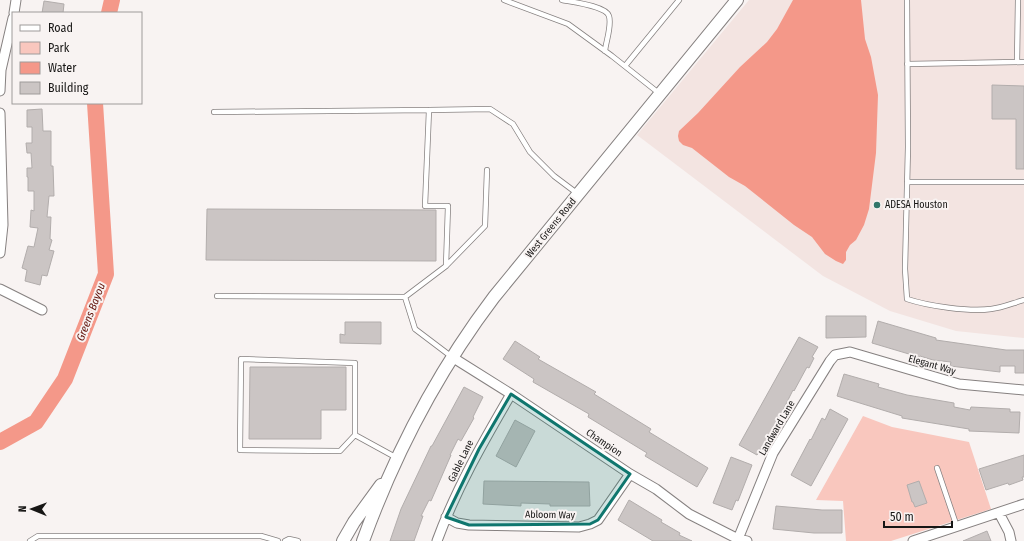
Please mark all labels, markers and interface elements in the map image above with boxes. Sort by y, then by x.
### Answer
legend [12,12,142,104]
text: Road [48,21,73,35]
text: Park [48,41,70,55]
text: Water [48,61,77,75]
text: Building [48,81,89,95]
street label: West Greens Road [523,196,579,260]
place label: ADESA Houston [885,199,948,211]
marker: ADESA Houston [872,200,882,210]
water label: Greens Bayou [74,281,108,343]
street label: Elegant Way [907,352,958,378]
street label: Landward Lane [756,398,798,458]
street label: Champion [584,427,624,459]
street label: Gable Lane [446,438,476,484]
north arrow [12,489,52,529]
scale bar [884,503,952,529]
text: N [16,505,29,512]
street label: Abloom Way [525,509,576,521]
text: 50 m [890,510,914,524]

